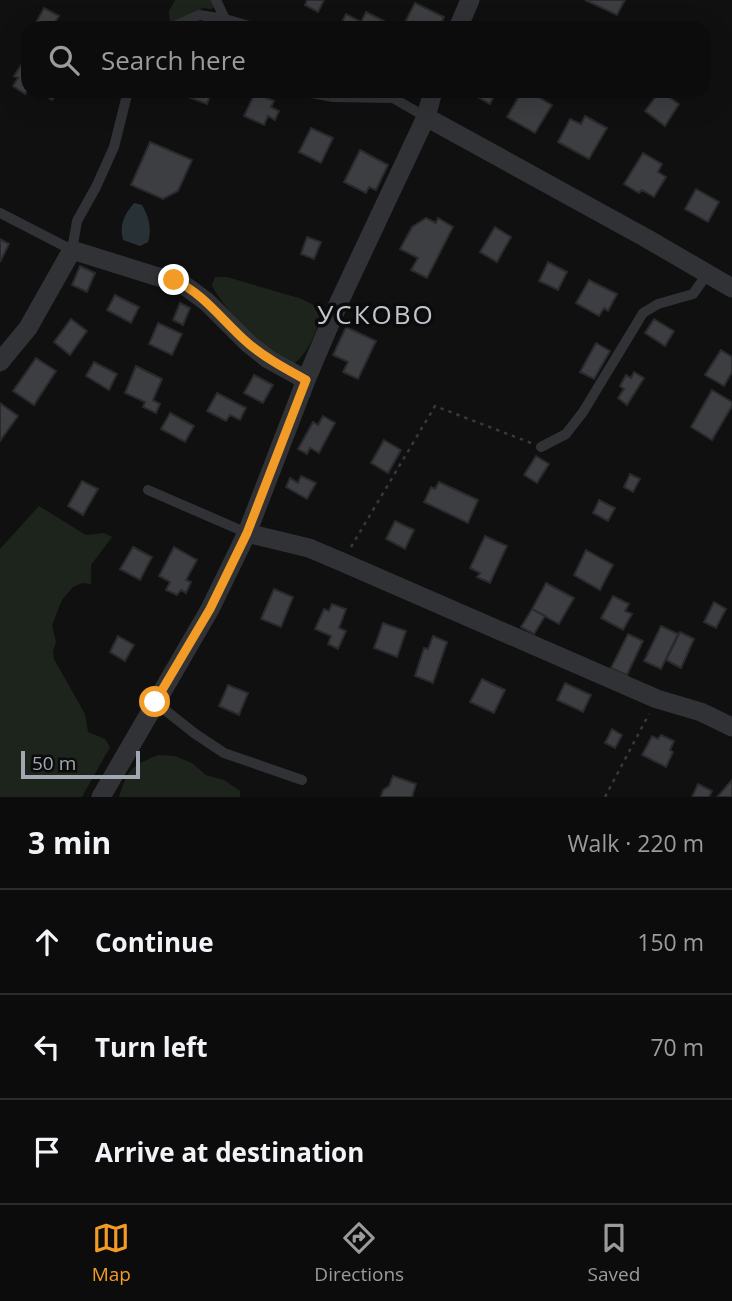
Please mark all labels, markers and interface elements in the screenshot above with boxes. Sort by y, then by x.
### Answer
search box [21,21,711,98]
icon: search [45,41,83,79]
text: Search here [101,42,246,78]
route end [158,264,189,295]
district label: УСКОВО [317,296,435,332]
route start [139,686,170,717]
scale bar [21,748,140,780]
text: 50 m [32,750,76,776]
text: 3 min [28,822,111,863]
text: Walk · 220 m [567,827,704,859]
icon: ahead [28,923,66,961]
text: Continue [95,924,214,960]
text: 150 m [637,926,704,958]
icon: left [28,1028,66,1066]
text: Turn left [95,1029,207,1065]
text: 70 m [650,1031,704,1063]
icon: arrive [28,1133,66,1171]
text: Arrive at destination [95,1134,364,1170]
tab: Map [92,1219,131,1287]
tab: Directions [314,1219,404,1287]
tab: Saved [588,1219,640,1287]

